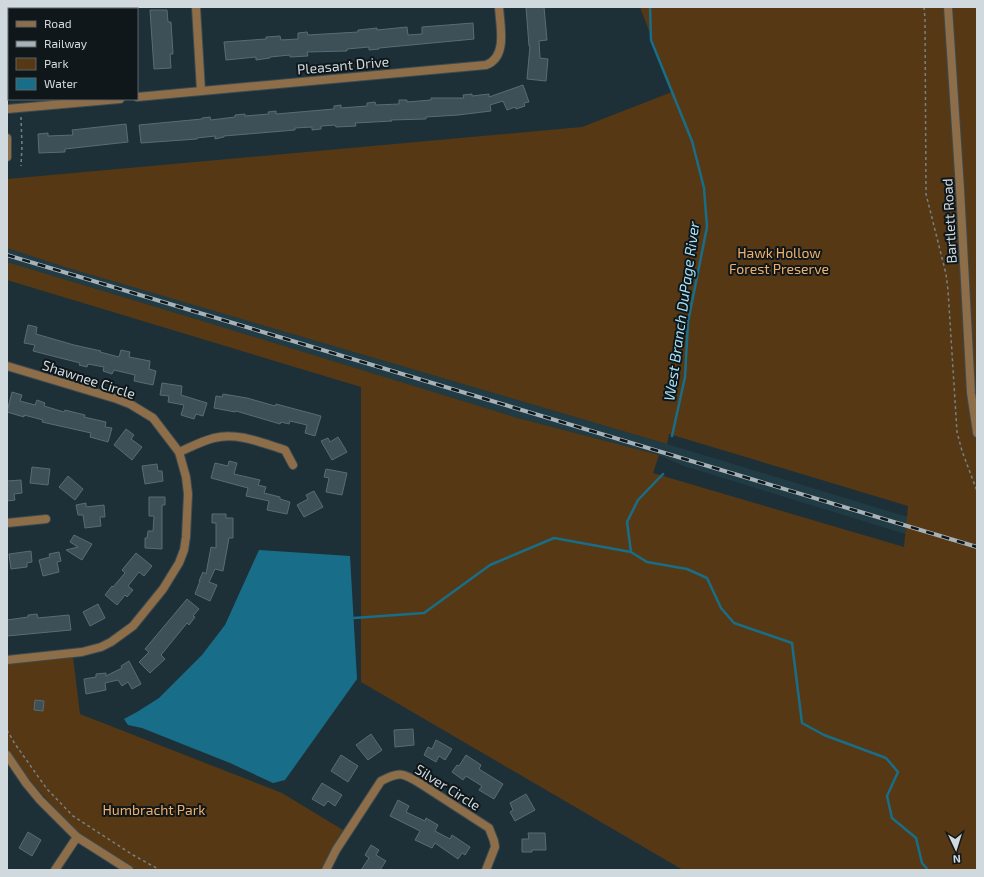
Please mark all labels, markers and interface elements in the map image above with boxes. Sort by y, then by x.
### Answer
legend [8,8,138,100]
text: Road [44,16,72,30]
text: Railway [44,36,88,50]
street label: Pleasant Drive [296,53,390,77]
text: Park [44,56,69,70]
text: Water [44,76,78,90]
street label: Bartlett Road [938,178,960,264]
water label: West Branch DuPage River [659,219,703,402]
park label: Hawk Hollow Forest Preserve [729,244,829,277]
street label: Shawnee Circle [40,356,138,402]
street label: Silver Circle [412,760,484,814]
park label: Humbracht Park [103,801,205,818]
north arrow [936,829,976,869]
text: N [952,853,961,866]

